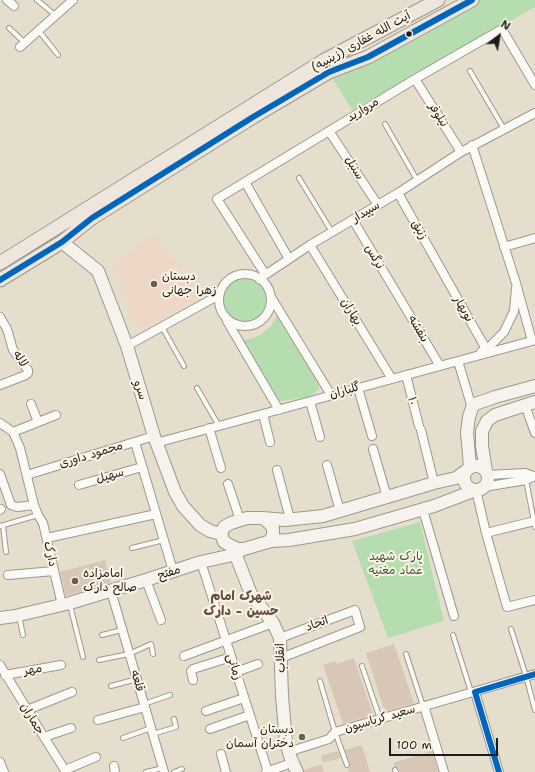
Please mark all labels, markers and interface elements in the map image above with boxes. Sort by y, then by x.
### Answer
street label: آیت الله غفاری (زینبیه) [309,9,413,75]
north arrow [479,16,519,56]
text: N [498,17,513,34]
unlabelled marker [404,29,414,39]
street label: مروارید [344,95,382,125]
street label: نیلوفر [425,100,451,130]
street label: سنبل [341,154,367,182]
street label: سپیدار [349,198,383,226]
street label: زنبق [408,218,430,242]
street label: نرگس [361,242,387,272]
place label: دبستان زهرا جهانی [162,270,217,298]
marker: دبستان زهرا جهانی [149,279,159,289]
street label: نوبهار [450,293,476,325]
street label: بهاران [337,296,365,328]
street label: بنفشه [404,313,432,345]
street label: لاله [9,348,31,370]
street label: سرو [130,378,150,402]
street label: گلباران [328,380,362,402]
street label: ۱۰ [404,395,420,407]
street label: محمود داوری [57,439,125,471]
street label: سهیل [94,465,126,487]
street label: دارک [40,540,60,568]
park label: پارک شهید عماد مغنیه [369,550,423,578]
street label: مفتح [156,563,182,583]
place label: امامزاده صالح دارک [83,567,137,595]
marker: امامزاده صالح دارک [70,576,80,586]
district label: شهرک امام حسین - دارک [204,589,278,620]
street label: اتحاد [304,613,330,635]
street label: انقلاب [273,643,289,673]
street label: زمانی [223,652,245,682]
street label: مهر [23,661,43,679]
street label: قلعه [127,669,147,693]
street label: جماران [17,701,47,737]
street label: سعید کرباسیون [343,702,417,736]
place label: دبستان دختران آسمان [226,723,294,751]
scale bar [391,730,500,756]
marker: دبستان دختران آسمان [297,732,307,742]
text: 100 m [396,737,432,753]

